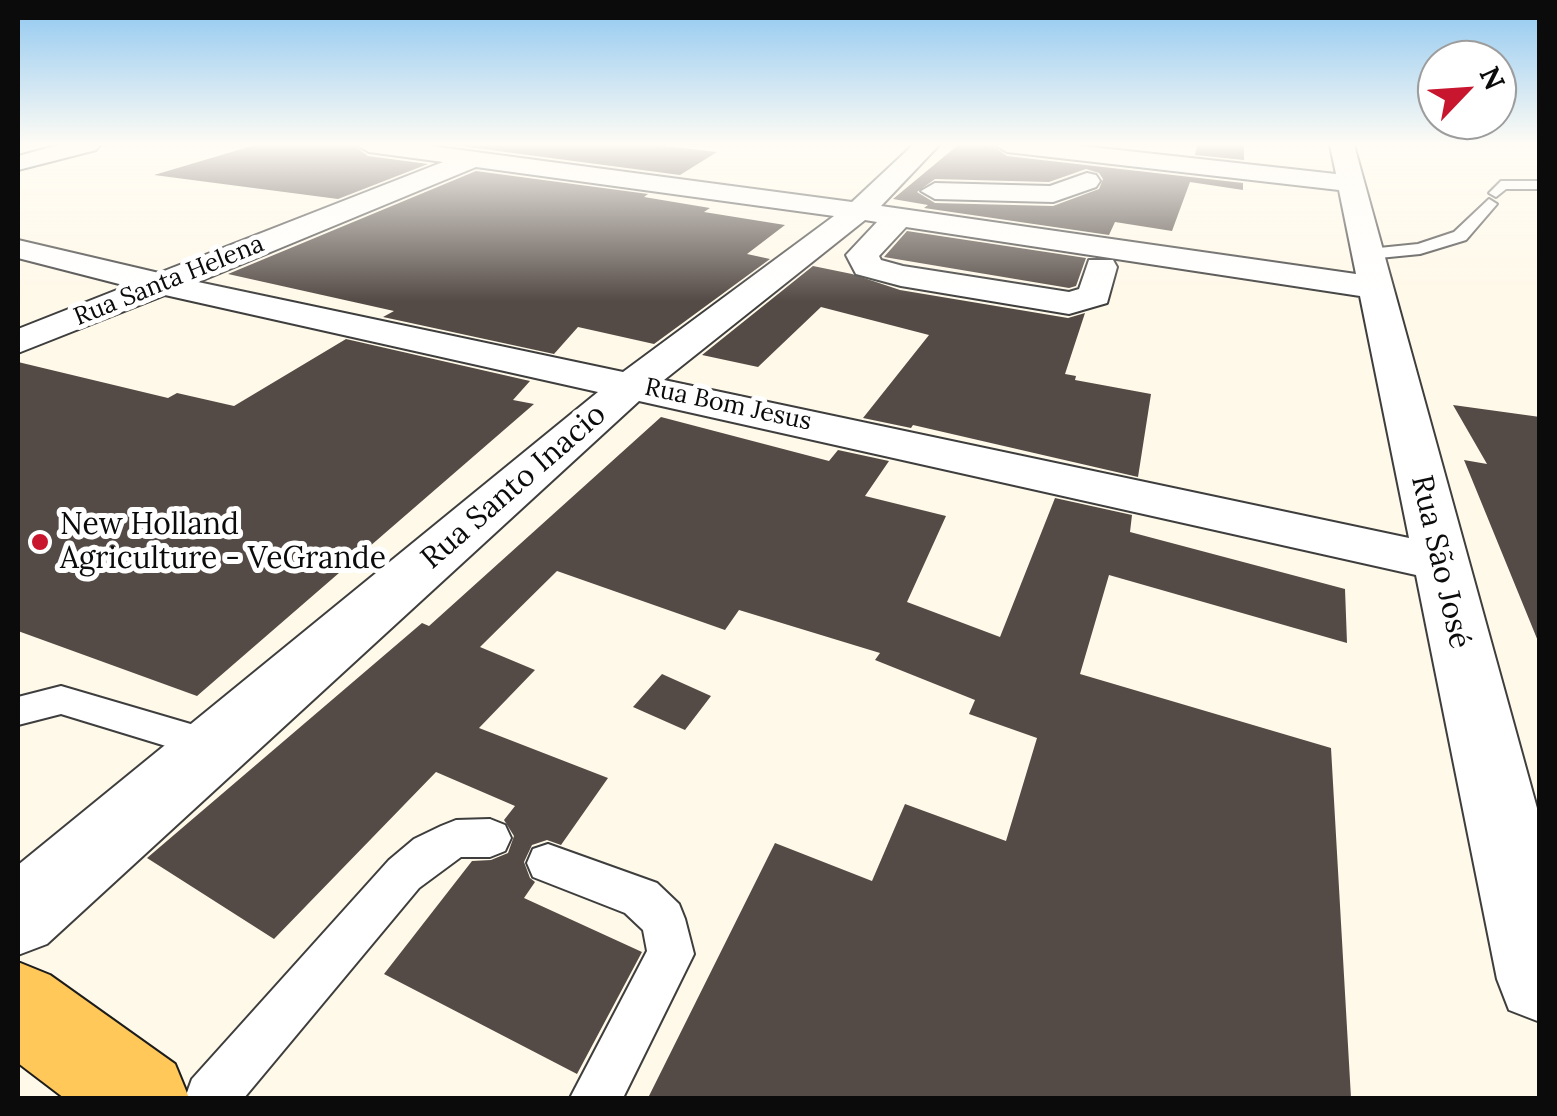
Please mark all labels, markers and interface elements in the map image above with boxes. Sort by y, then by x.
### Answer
north arrow [1417,40,1517,140]
text: N [1471,61,1513,96]
street label: Rua Santa Helena [70,229,268,333]
street label: Rua Bom Jesus [642,373,814,437]
street label: Rua Santo Inacio [414,397,614,577]
street label: Rua São José [1403,472,1477,652]
place label: New Holland Agriculture - VeGrande [60,507,386,578]
marker: New Holland Agriculture - VeGrande [29,531,51,553]

